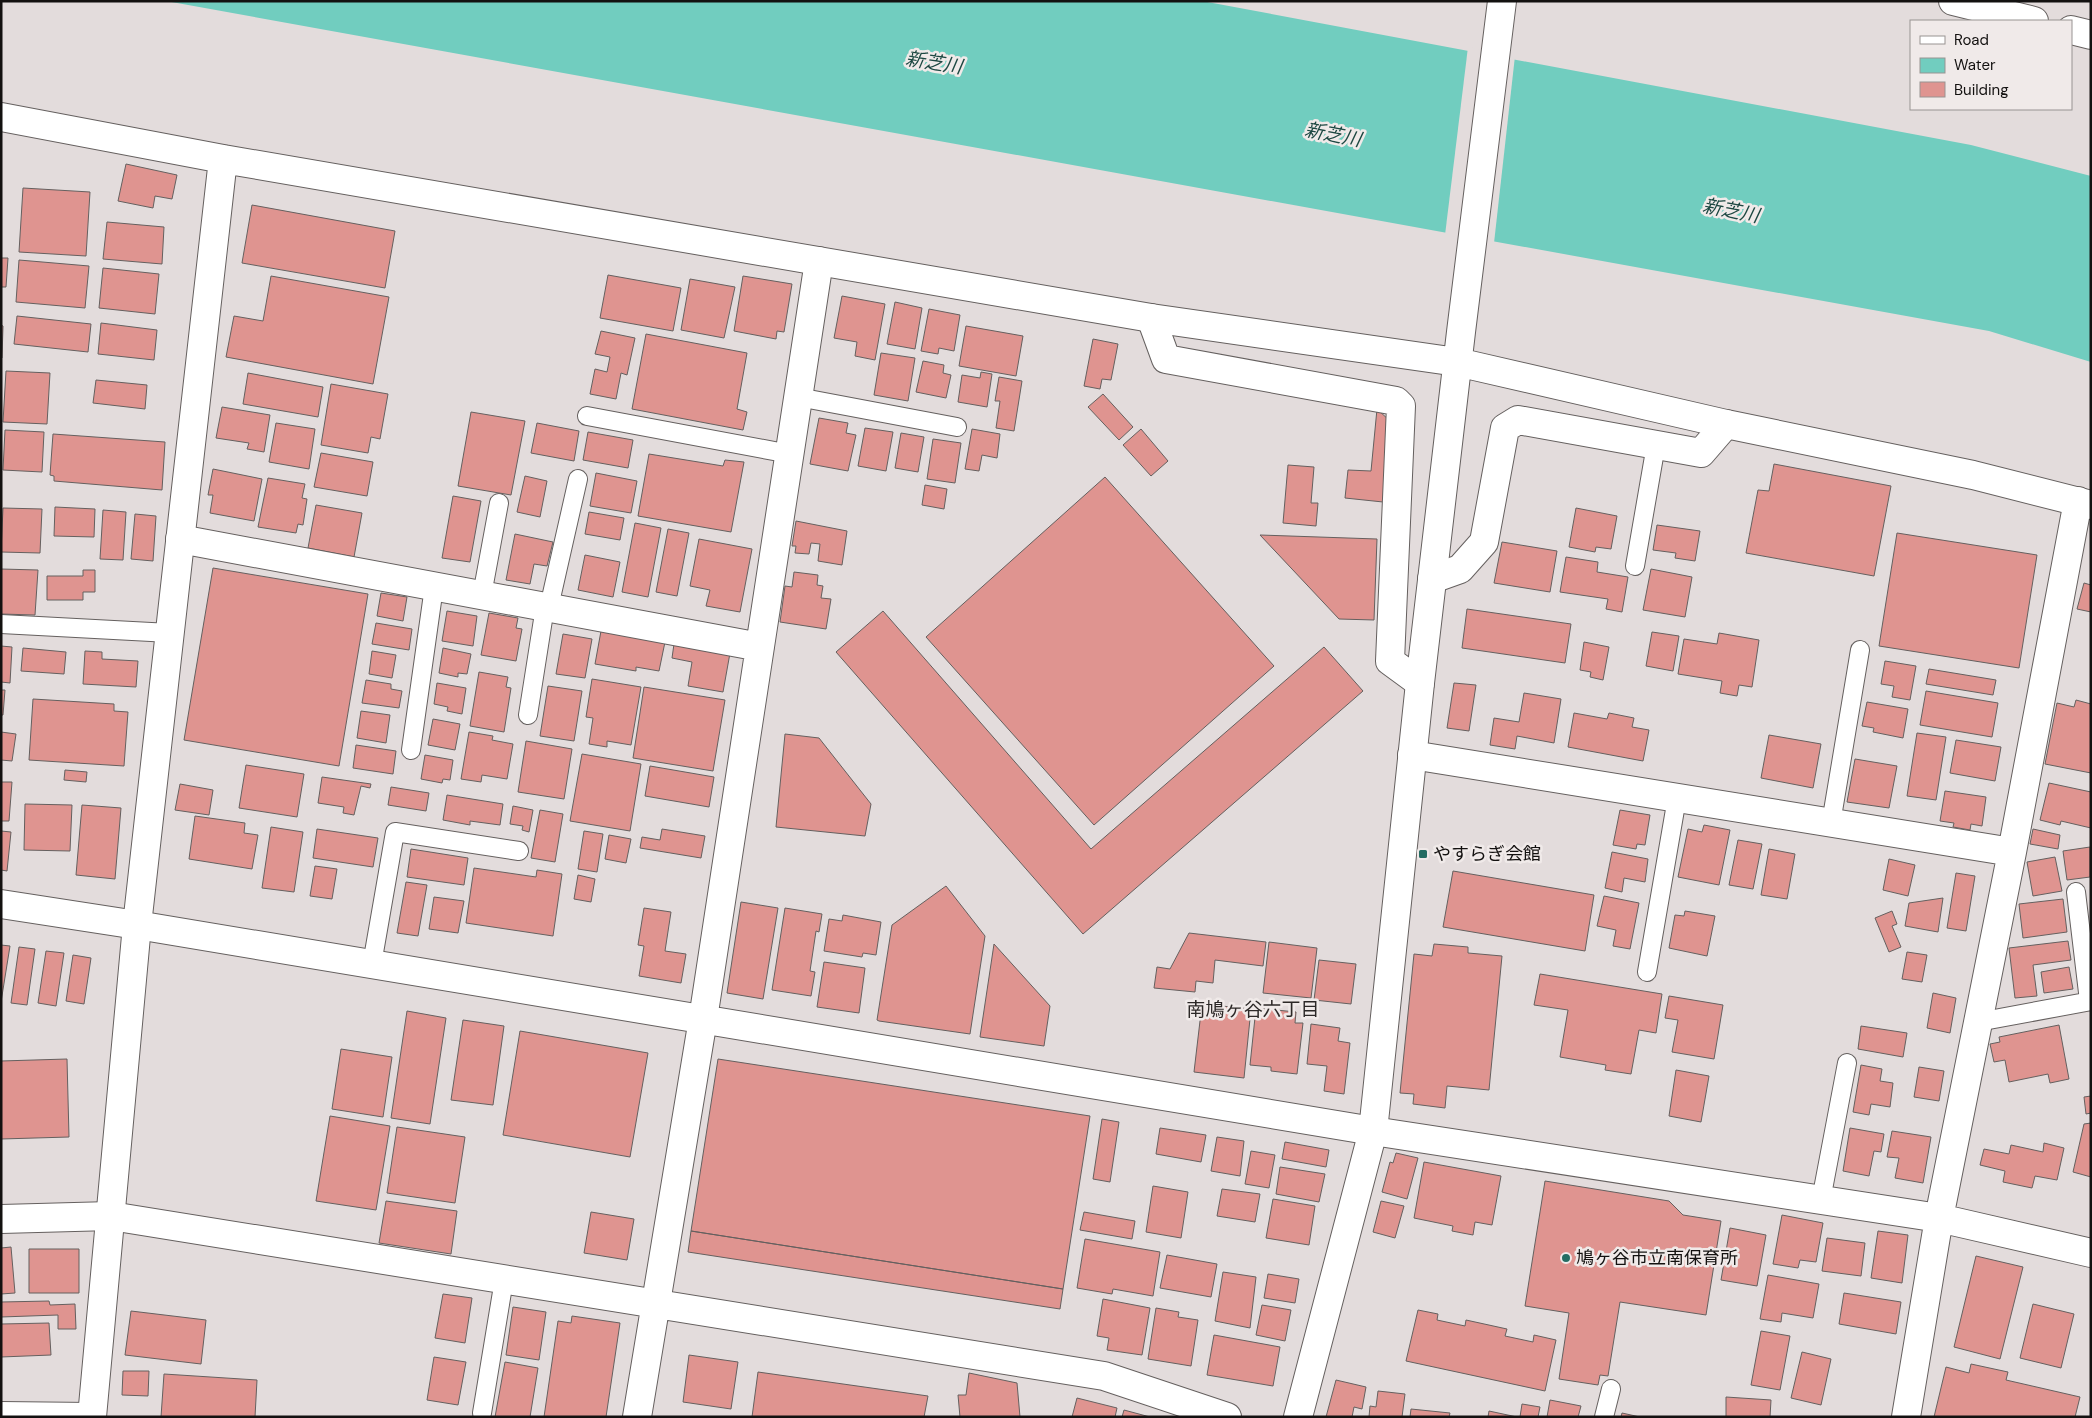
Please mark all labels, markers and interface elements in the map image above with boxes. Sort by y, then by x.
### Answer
legend [1910,20,2072,110]
text: Road [1954,30,1989,50]
water label: 新芝川 [904,46,966,80]
text: Water [1954,55,1996,75]
text: Building [1954,80,2009,100]
water label: 新芝川 [1303,117,1365,153]
water label: 新芝川 [1701,193,1763,229]
place label: やすらぎ会館 [1433,842,1541,866]
marker: やすらぎ会館 [1417,848,1429,860]
district label: 南鳩ヶ谷六丁目 [1186,997,1320,1022]
place label: 鳩ヶ谷市立南保育所 [1576,1246,1738,1270]
marker: 鳩ヶ谷市立南保育所 [1560,1252,1572,1264]

